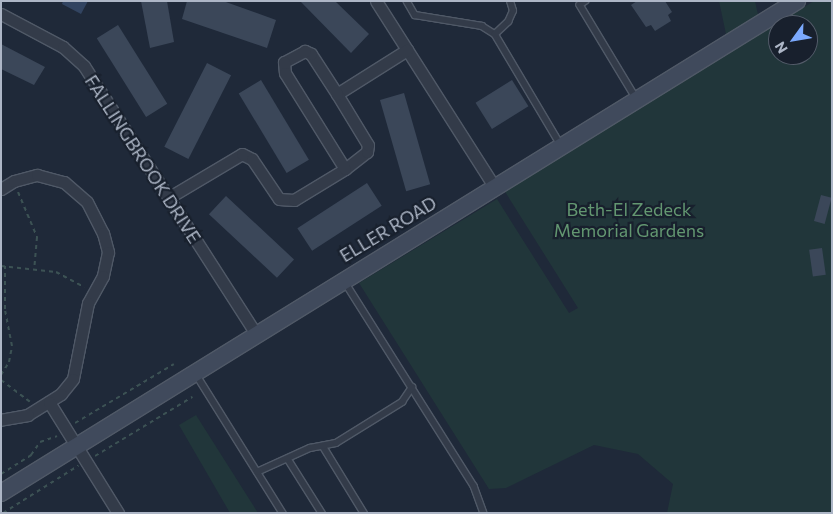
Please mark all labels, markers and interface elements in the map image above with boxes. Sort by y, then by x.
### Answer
north arrow [768,15,818,65]
text: N [771,39,791,57]
street label: FALLINGBROOK DRIVE [81,71,205,247]
street label: ELLER ROAD [336,192,440,266]
park label: Beth-El Zedeck Memorial Gardens [554,199,704,242]

